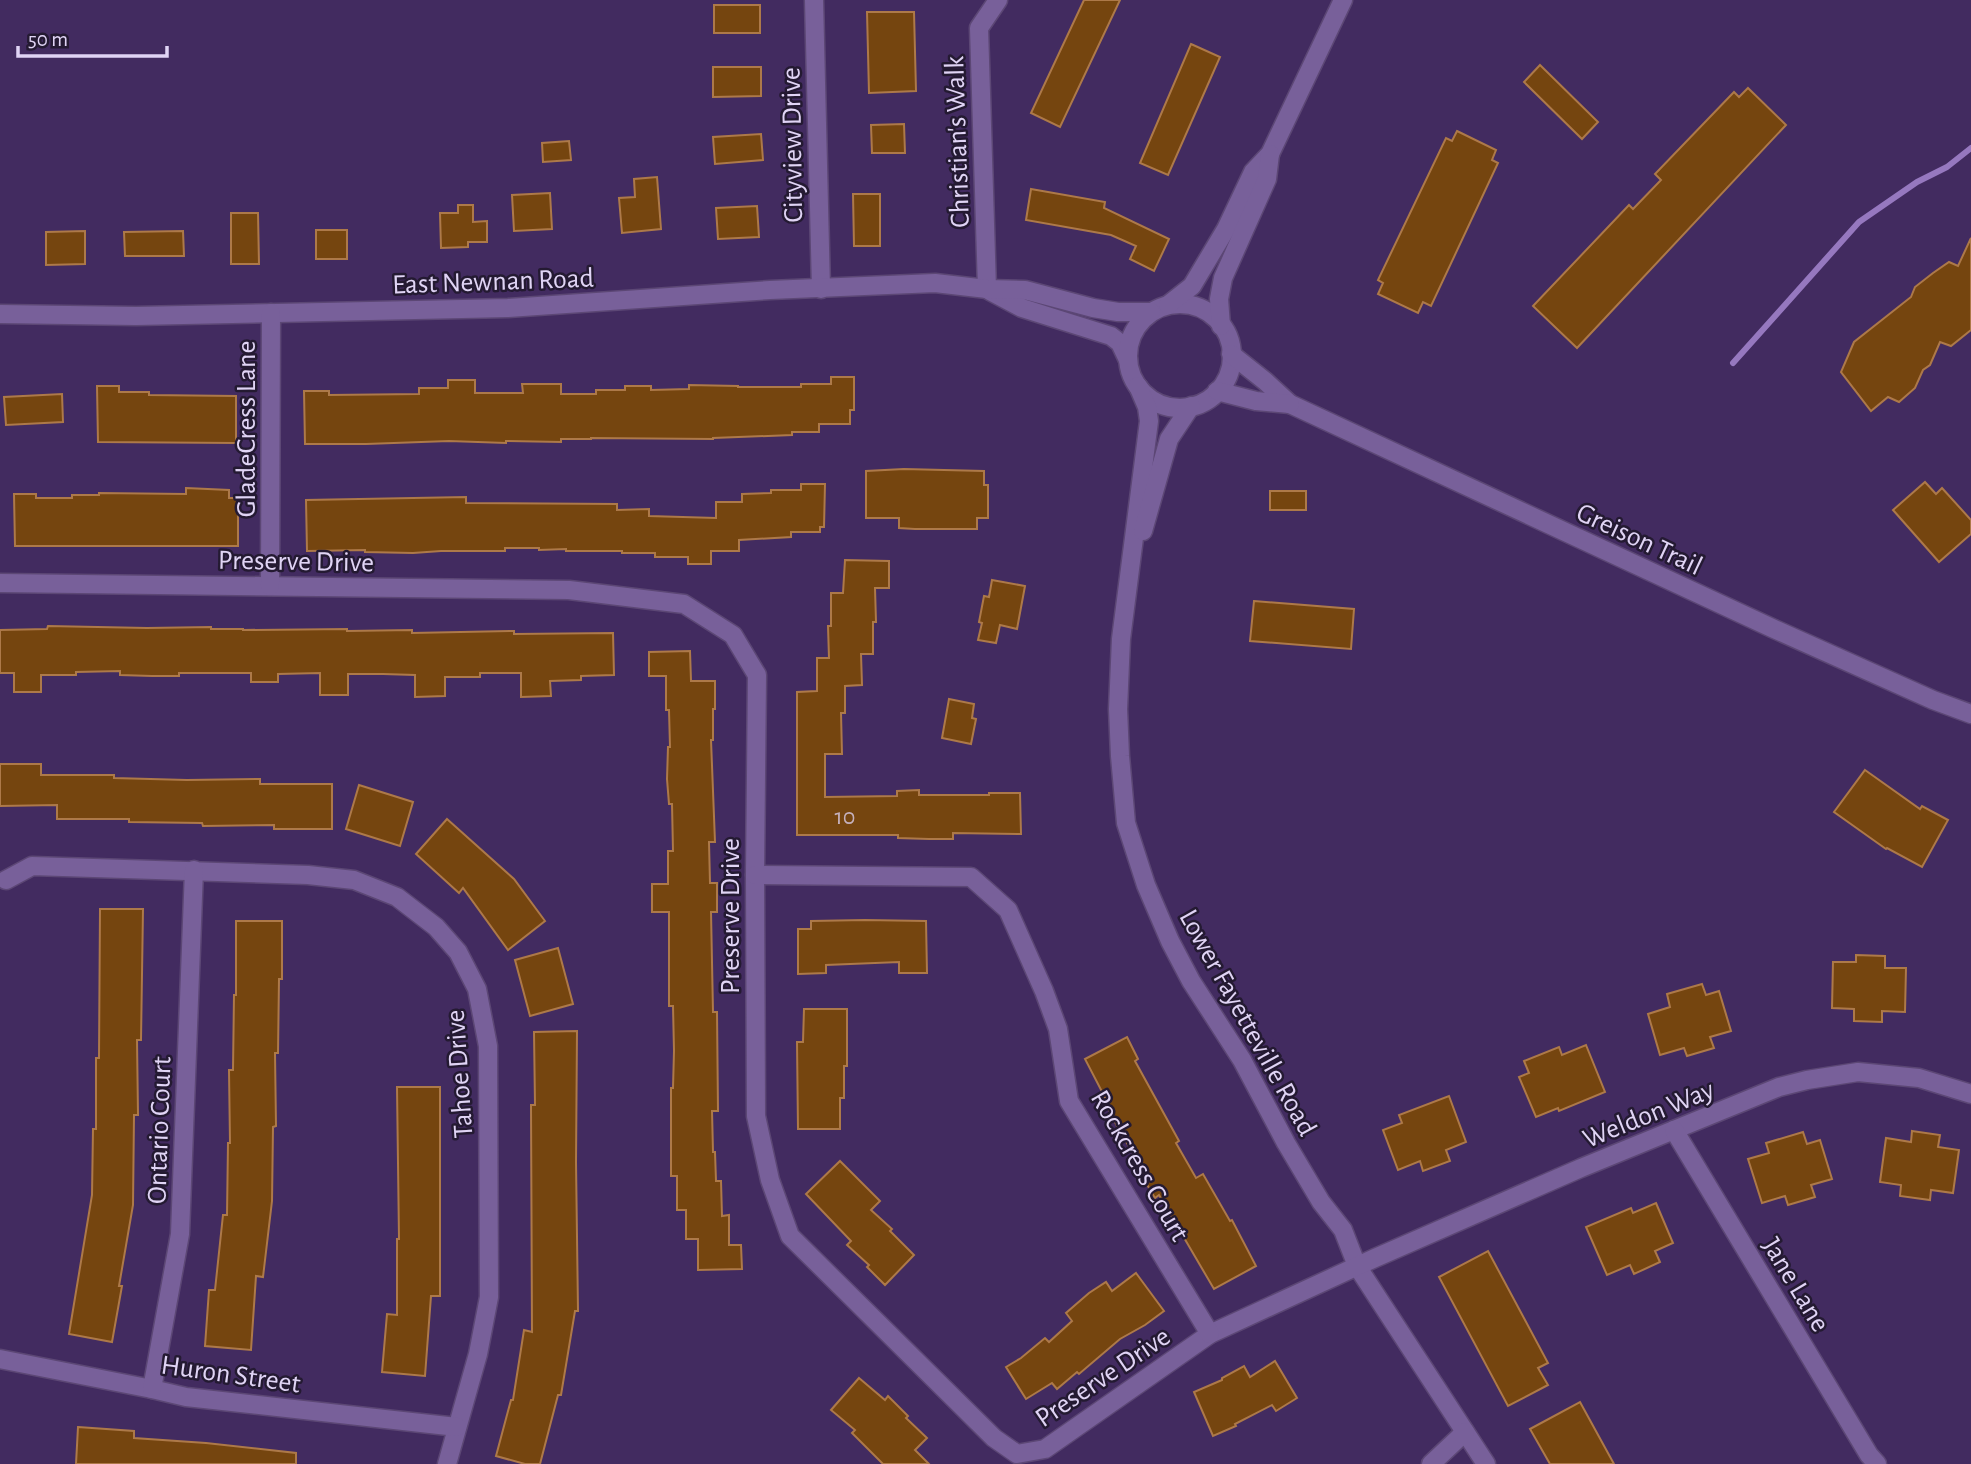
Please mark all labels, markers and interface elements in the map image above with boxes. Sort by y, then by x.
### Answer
scale bar [18,14,166,58]
text: 50 m [28,29,68,50]
street label: Christian's Walk [941,55,975,228]
street label: Cityview Drive [778,67,808,223]
street label: East Newnan Road [392,264,594,300]
street label: GladeCress Lane [233,341,261,517]
street label: Greison Trail [1572,499,1706,581]
street label: Preserve Drive [218,547,374,577]
house number: 10 [835,805,855,829]
street label: Preserve Drive [717,838,745,994]
street label: Lower Fayetteville Road [1173,905,1321,1141]
street label: Tahoe Drive [442,1009,478,1139]
street label: Ontario Court [143,1056,177,1204]
street label: Weldon Way [1579,1076,1718,1154]
street label: Rockcress Court [1085,1086,1194,1246]
street label: Jane Lane [1756,1233,1834,1337]
street label: Preserve Drive [1031,1322,1176,1433]
street label: Huron Street [159,1351,302,1399]

